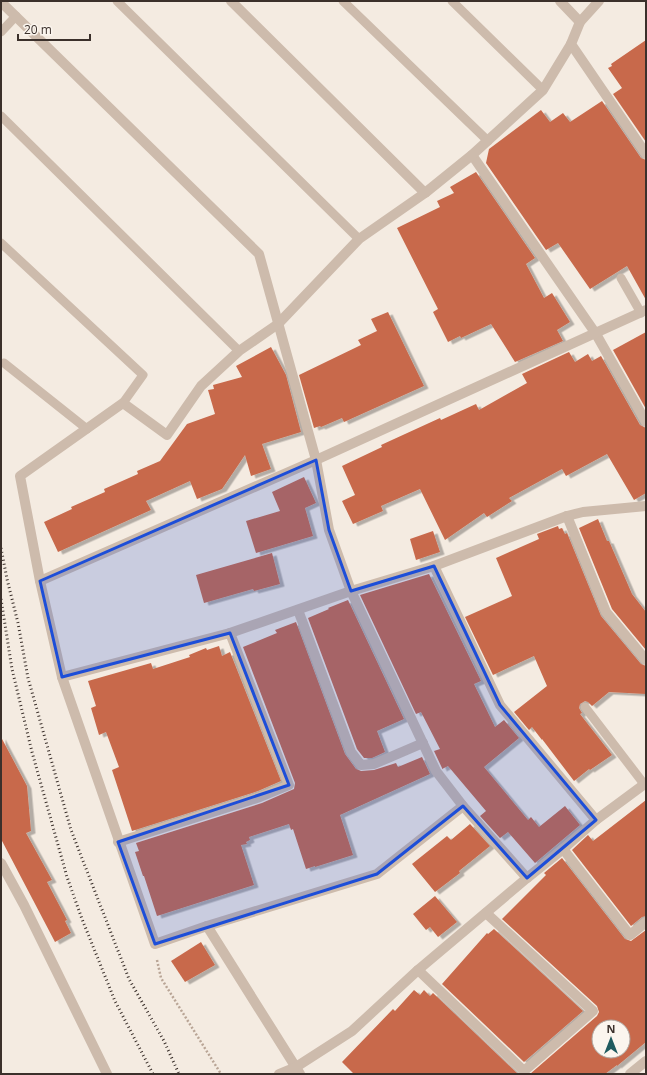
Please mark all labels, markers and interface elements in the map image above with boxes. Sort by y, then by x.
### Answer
scale bar [18,16,90,42]
text: 20 m [24,21,52,38]
north arrow [591,1019,631,1059]
text: N [607,1021,615,1036]

